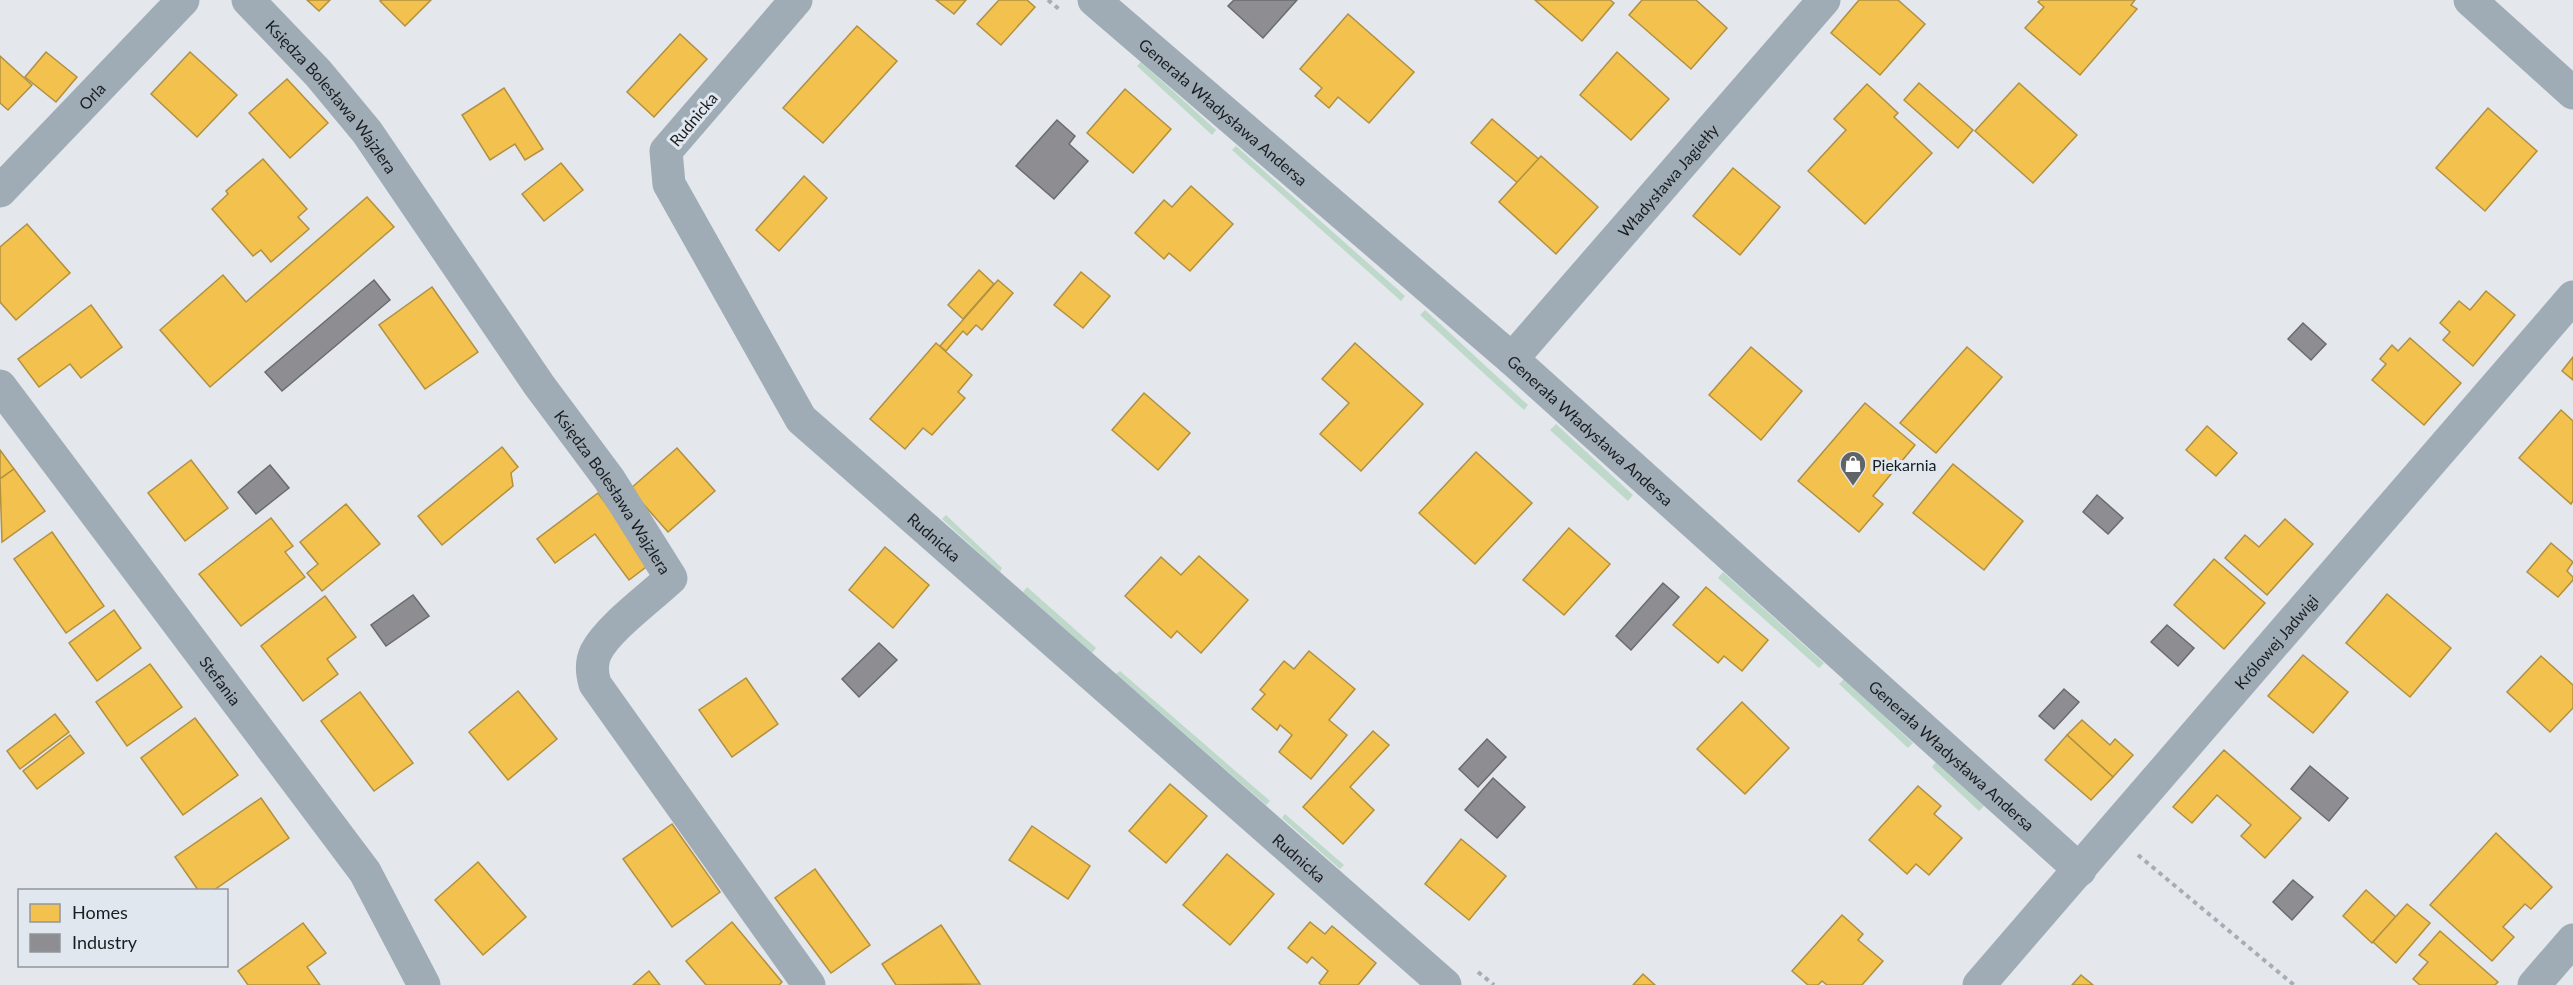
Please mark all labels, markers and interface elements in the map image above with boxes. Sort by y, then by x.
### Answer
street label: Księdza Bolesława Wajzlera [262,16,401,176]
street label: Generała Władysława Andersa [1136,34,1312,189]
street label: Orla [74,78,109,113]
street label: Rudnicka [665,88,721,150]
street label: Władysława Jagiełły [1613,119,1722,240]
street label: Generała Władysława Andersa [1504,351,1677,509]
street label: Księdza Bolesława Wajzlera [551,406,676,577]
shop icon: Piekarnia [1838,449,1868,487]
place label: Piekarnia [1872,455,1936,474]
street label: Rudnicka [904,508,965,565]
street label: Królowej Jadwigi [2230,590,2322,692]
street label: Stefania [196,652,246,709]
street label: Generała Władysława Andersa [1865,676,2039,834]
street label: Rudnicka [1269,829,1330,886]
legend [18,889,228,967]
text: Homes [72,901,128,923]
text: Industry [72,931,138,953]

